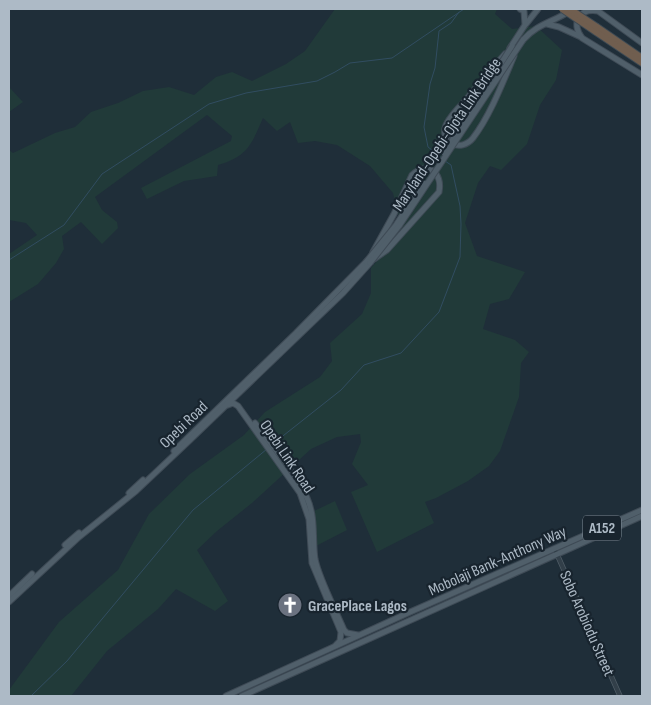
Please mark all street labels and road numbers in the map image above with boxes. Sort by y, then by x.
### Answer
street label: Maryland-Opebi-Ojota Link Bridge [389,55,506,215]
street label: Opebi Road [156,397,212,453]
street label: Opebi Link Road [255,417,318,497]
road number: A152 [583,516,621,540]
street label: Mobolaji Bank-Anthony Way [426,522,570,600]
street label: Sobo Arobiodu Street [555,568,618,679]

